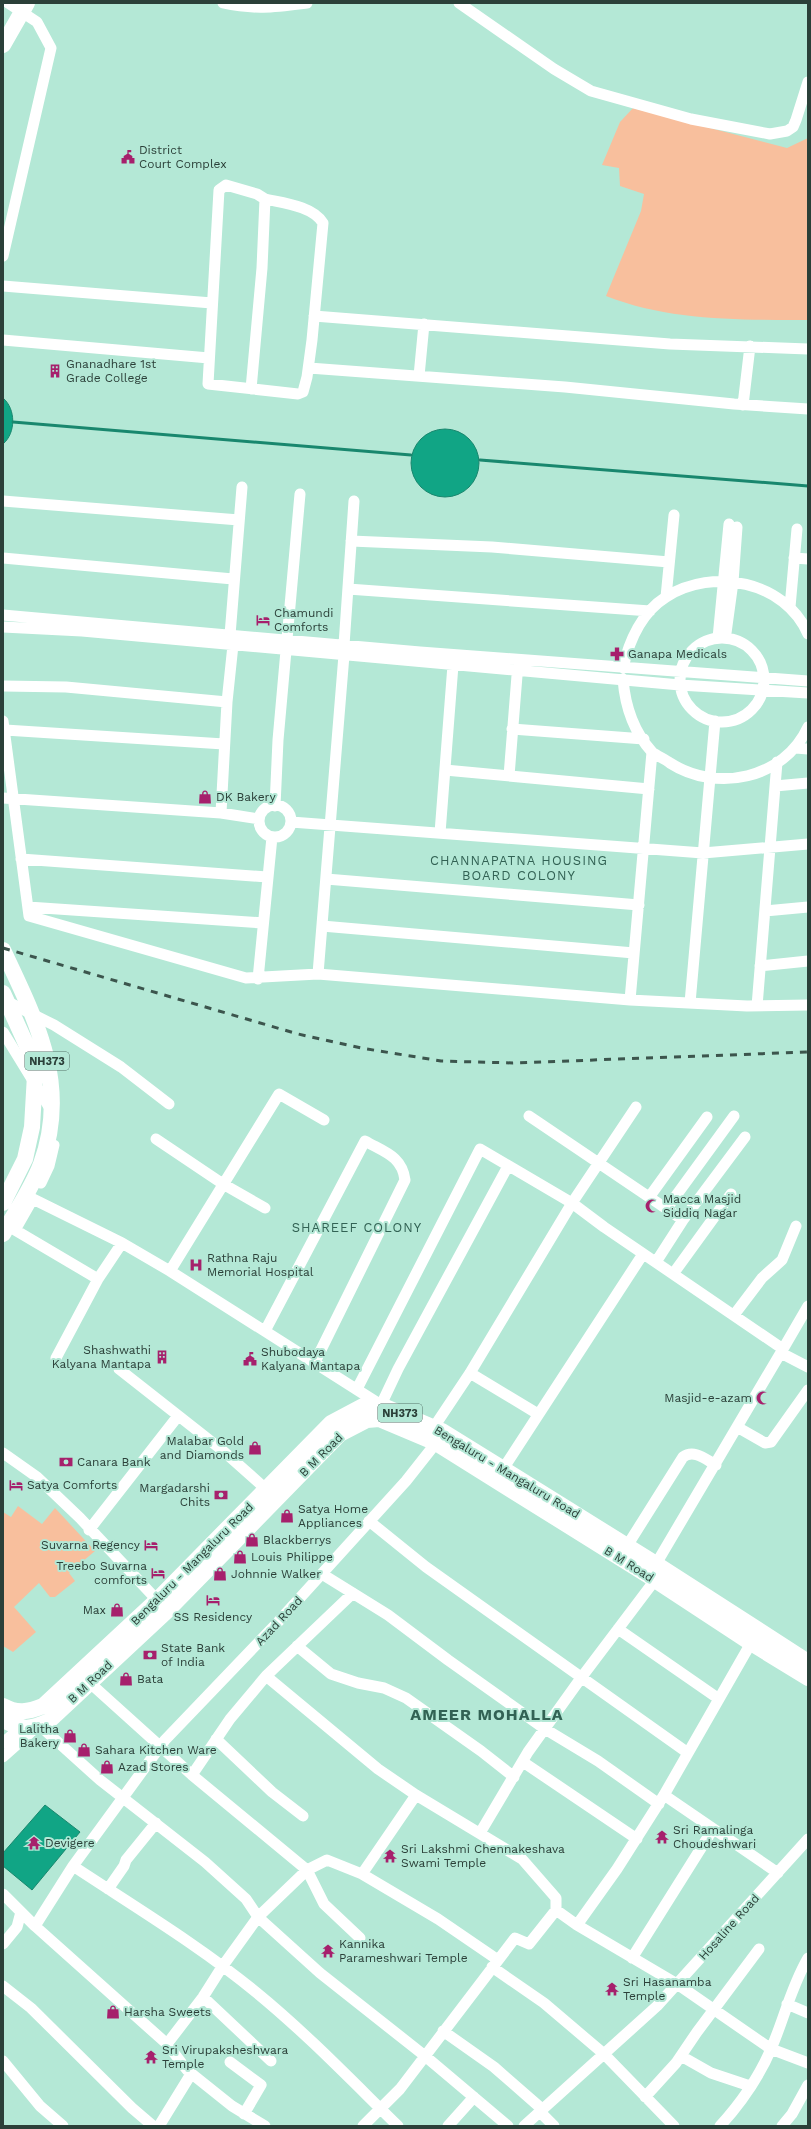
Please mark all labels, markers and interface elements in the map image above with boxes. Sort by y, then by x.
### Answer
place label: District Court Complex [139,143,227,171]
public building icon: District Court Complex [120,149,136,165]
place label: Gnanadhare 1st Grade College [66,357,156,385]
building icon: Gnanadhare 1st Grade College [47,363,63,379]
place label: Chamundi Comforts [274,606,333,634]
hotel icon: Chamundi Comforts [255,612,271,628]
pharmacy icon: Ganapa Medicals [609,646,625,662]
place label: Ganapa Medicals [628,647,727,661]
shop icon: DK Bakery [197,789,213,805]
place label: DK Bakery [216,790,276,804]
district label: CHANNAPATNA HOUSING BOARD COLONY [430,853,608,883]
road number: NH373 [25,1052,69,1070]
place label: Macca Masjid Siddiq Nagar [663,1192,741,1220]
mosque icon: Macca Masjid Siddiq Nagar [644,1198,660,1214]
district label: SHAREEF COLONY [292,1220,422,1235]
place label: Rathna Raju Memorial Hospital [207,1251,314,1279]
hospital icon: Rathna Raju Memorial Hospital [188,1257,204,1273]
place label: Shashwathi Kalyana Mantapa [52,1343,151,1371]
place label: Shubodaya Kalyana Mantapa [261,1345,360,1373]
building icon: Shashwathi Kalyana Mantapa [154,1349,170,1365]
public building icon: Shubodaya Kalyana Mantapa [242,1351,258,1367]
mosque icon: Masjid-e-azam [755,1390,771,1406]
place label: Masjid-e-azam [664,1391,752,1405]
road number: NH373 [378,1404,422,1422]
street label: Bengaluru - Mangaluru Road [432,1423,582,1521]
street label: B M Road [296,1430,346,1480]
place label: Malabar Gold and Diamonds [160,1434,244,1462]
shop icon: Malabar Gold and Diamonds [247,1440,263,1456]
bank icon: Canara Bank [58,1454,74,1470]
place label: Canara Bank [77,1455,151,1469]
hotel icon: Satya Comforts [8,1477,24,1493]
place label: Satya Comforts [27,1478,117,1492]
place label: Margadarshi Chits [139,1481,210,1509]
bank icon: Margadarshi Chits [213,1487,229,1503]
street label: Bengaluru - Mangaluru Road [128,1500,256,1628]
place label: Satya Home Appliances [298,1502,368,1530]
shop icon: Satya Home Appliances [279,1508,295,1524]
shop icon: Blackberrys [244,1532,260,1548]
place label: Blackberrys [263,1533,331,1547]
hotel icon: Suvarna Regency [143,1537,159,1553]
place label: Suvarna Regency [41,1538,141,1552]
street label: B M Road [602,1543,656,1585]
shop icon: Louis Philippe [232,1549,248,1565]
place label: Louis Philippe [251,1550,333,1564]
place label: Treebo Suvarna comforts [56,1559,147,1587]
hotel icon: Treebo Suvarna comforts [150,1565,166,1581]
shop icon: Johnnie Walker [212,1566,228,1582]
place label: Johnnie Walker [231,1567,321,1581]
hotel icon: SS Residency [205,1592,221,1608]
street label: Azad Road [253,1594,305,1648]
shop icon: Max [109,1602,125,1618]
place label: Max [83,1603,106,1617]
place label: SS Residency [174,1610,253,1624]
place label: State Bank of India [161,1641,225,1669]
bank icon: State Bank of India [142,1647,158,1663]
street label: B M Road [65,1658,115,1706]
shop icon: Bata [118,1671,134,1687]
place label: Bata [137,1672,163,1686]
district label: AMEER MOHALLA [410,1705,564,1724]
place label: Lalitha Bakery [19,1722,60,1750]
shop icon: Lalitha Bakery [62,1728,78,1744]
shop icon: Sahara Kitchen Ware [76,1742,92,1758]
place label: Sahara Kitchen Ware [95,1743,217,1757]
shop icon: Azad Stores [99,1759,115,1775]
place label: Azad Stores [118,1760,189,1774]
place label: Sri Ramalinga Choudeshwari [673,1823,756,1851]
temple icon: Sri Ramalinga Choudeshwari [654,1829,670,1845]
temple icon: Devigere [26,1835,42,1851]
place label: Devigere [45,1836,95,1850]
place label: Sri Lakshmi Chennakeshava Swami Temple [401,1842,565,1870]
temple icon: Sri Lakshmi Chennakeshava Swami Temple [382,1848,398,1864]
street label: Hosaline Road [696,1891,762,1963]
place label: Kannika Parameshwari Temple [339,1937,468,1965]
temple icon: Kannika Parameshwari Temple [320,1943,336,1959]
place label: Sri Hasanamba Temple [623,1975,712,2003]
temple icon: Sri Hasanamba Temple [604,1981,620,1997]
shop icon: Harsha Sweets [105,2004,121,2020]
place label: Harsha Sweets [124,2005,211,2019]
place label: Sri Virupaksheshwara Temple [162,2043,288,2071]
temple icon: Sri Virupaksheshwara Temple [143,2049,159,2065]

